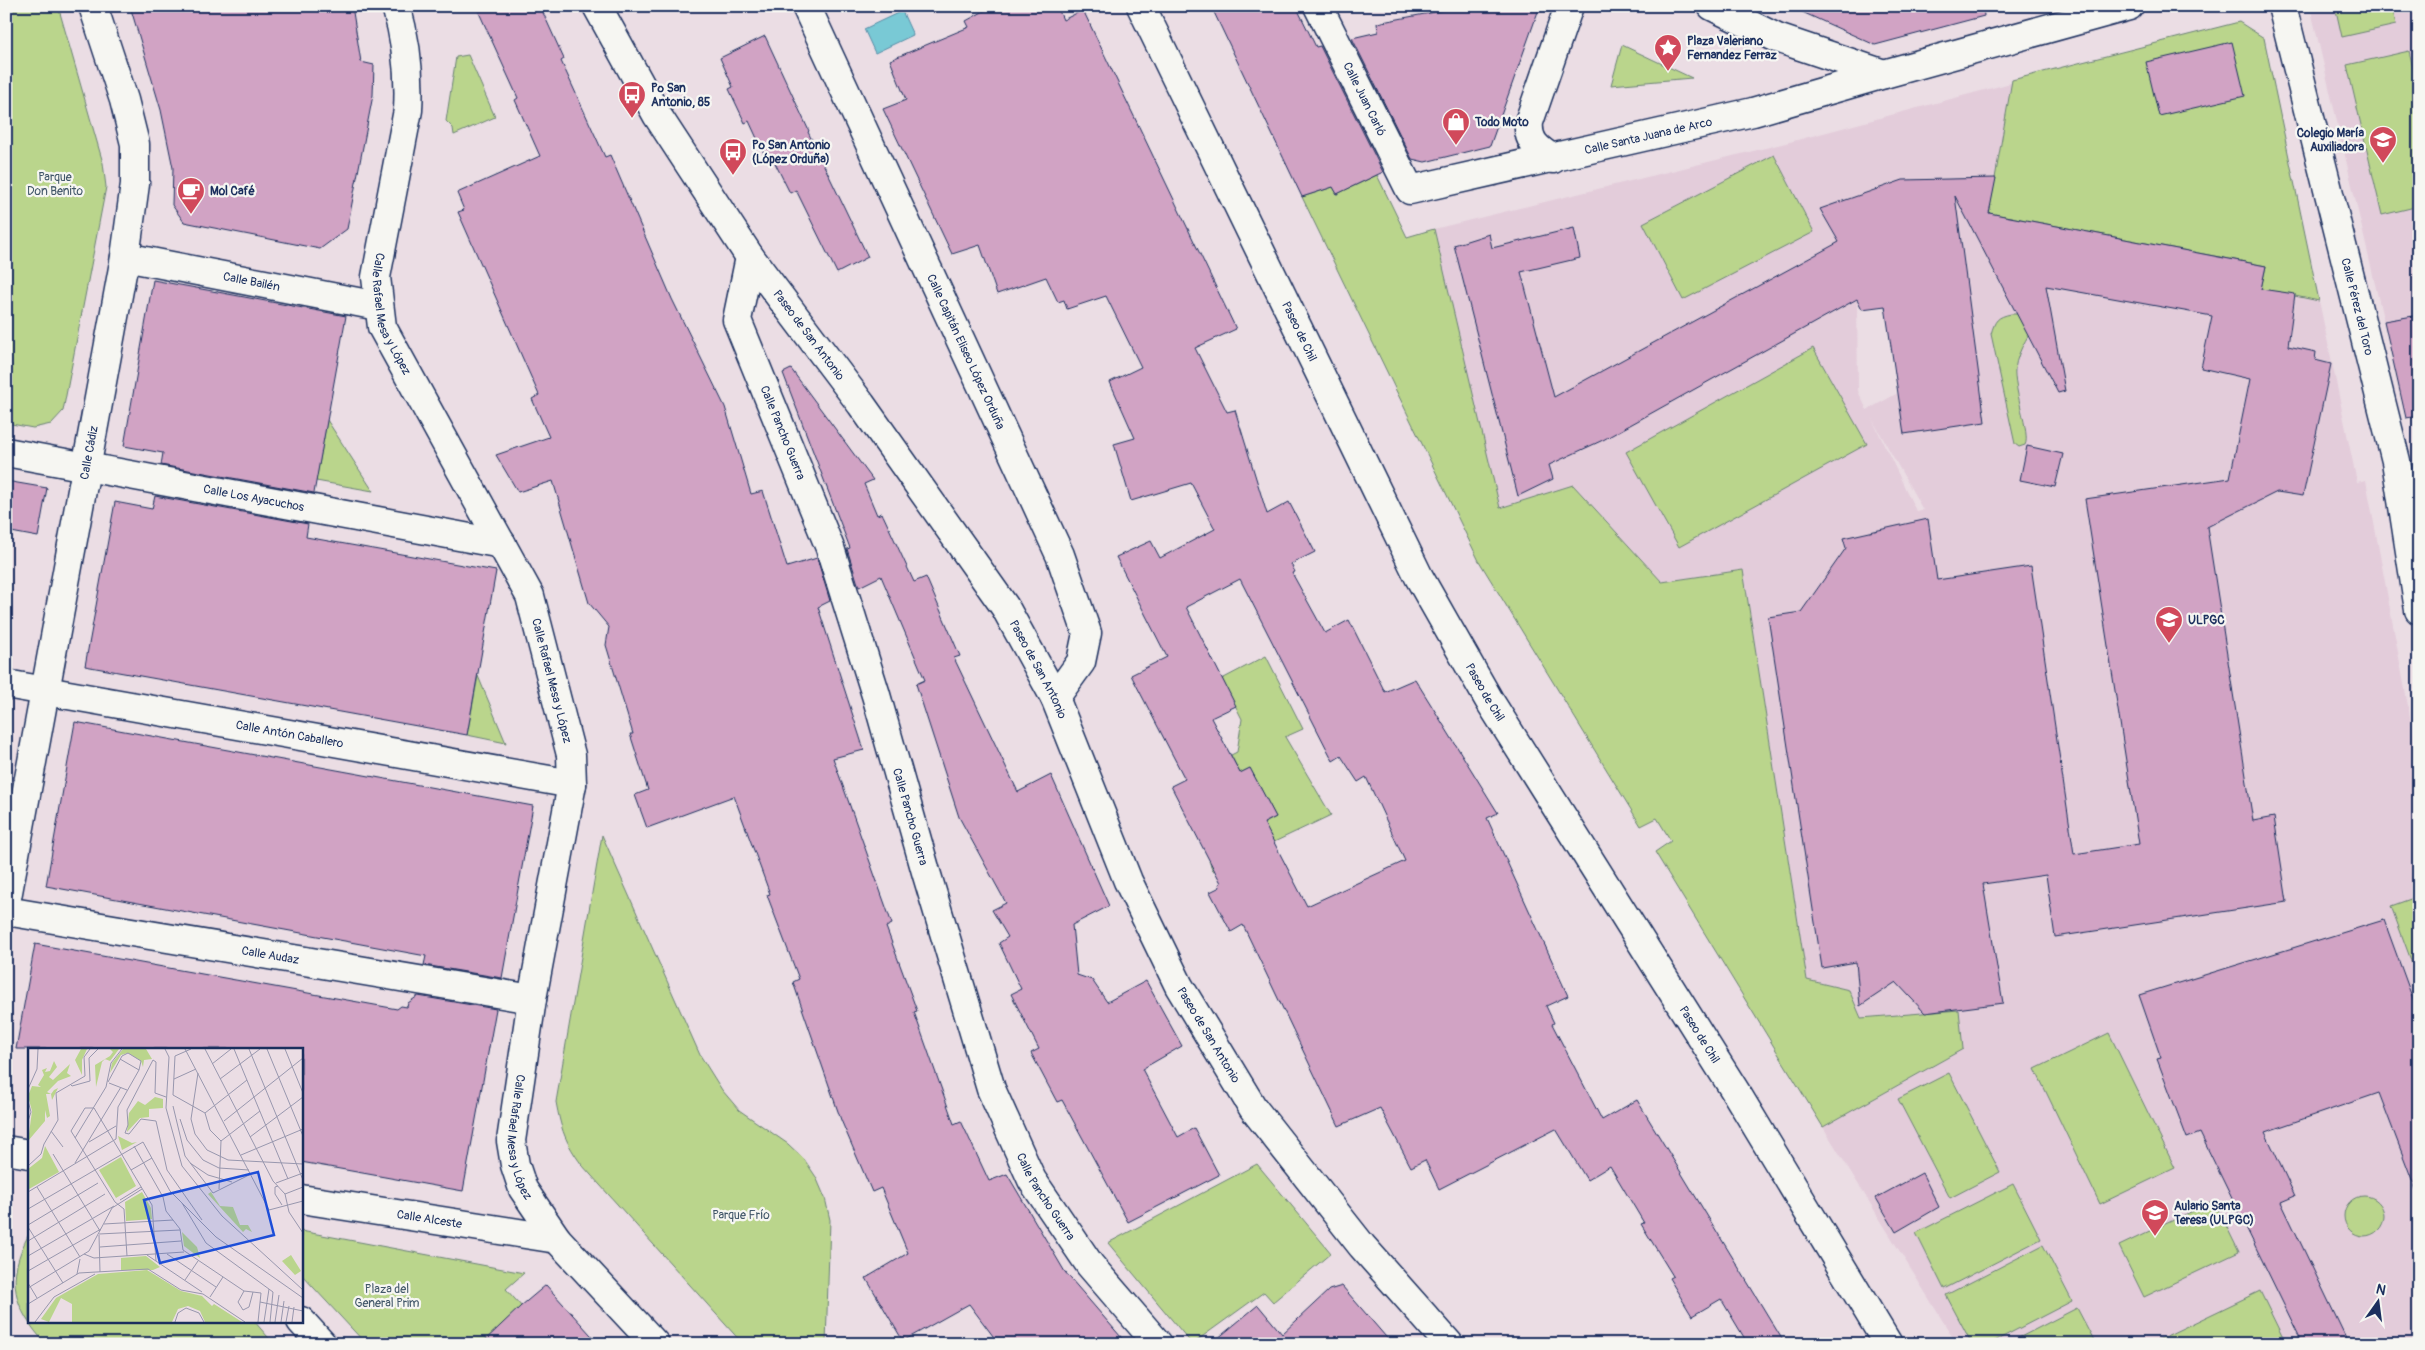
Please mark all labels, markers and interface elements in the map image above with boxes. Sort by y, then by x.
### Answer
place icon: Plaza Valeriano Fernandez Ferraz [1653,33,1683,72]
place label: Plaza Valeriano Fernandez Ferraz [1687,34,1778,63]
street label: Calle Juan Carló [1339,60,1389,139]
bus stop icon: Pº San Antonio, 85 [617,80,647,119]
place label: Pº San Antonio, 85 [651,81,711,110]
shop icon: Todo Moto [1441,107,1471,146]
street label: Calle Santa Juana de Arco [1583,114,1714,158]
place label: Todo Moto [1474,115,1529,130]
school or university icon: Colegio María Auxiliadora [2368,125,2398,164]
place label: Colegio María Auxiliadora [2297,126,2364,155]
bus stop icon: Pº San Antonio (López Orduña) [718,137,748,176]
place label: Pº San Antonio (López Orduña) [752,138,831,167]
park label: Parque Don Benito [27,170,84,199]
cafe icon: Mol Café [176,176,206,215]
place label: Mol Café [210,184,255,199]
street label: Calle Rafael Mesa y López [368,252,414,378]
street label: Calle Pérez del Toro [2337,257,2376,357]
street label: Calle Bailén [222,269,282,295]
street label: Calle Capitán Eliseo López Orduña [923,272,1008,432]
street label: Paseo de San Antonio [770,287,848,384]
street label: Paseo de Chil [1278,299,1320,364]
street label: Calle Pancho Guerra [757,384,809,483]
street label: Calle Cádiz [77,424,102,481]
street label: Calle Los Ayacuchos [202,482,306,515]
school or university icon: ULPGC [2154,605,2184,644]
place label: ULPGC [2188,613,2225,628]
street label: Calle Rafael Mesa y López [528,617,575,745]
street label: Paseo de San Antonio [1006,618,1070,722]
street label: Paseo de Chil [1462,661,1508,725]
street label: Calle Antón Caballero [234,718,345,752]
street label: Calle Pancho Guerra [889,766,931,868]
street label: Calle Audaz [240,944,300,968]
street label: Paseo de San Antonio [1173,984,1243,1086]
street label: Paseo de Chil [1676,1003,1723,1066]
inset map [28,1048,302,1322]
street label: Calle Rafael Mesa y López [503,1073,535,1203]
street label: Calle Pancho Guerra [1013,1151,1078,1244]
school or university icon: Aulario Santa Teresa (ULPGC) [2140,1198,2170,1237]
place label: Aulario Santa Teresa (ULPGC) [2173,1199,2254,1228]
street label: Calle Alceste [396,1207,463,1232]
park label: Parque Frío [712,1208,770,1223]
north arrow [2352,1278,2402,1328]
text: N [2374,1280,2388,1299]
park label: Plaza del General Prim [355,1282,420,1311]

